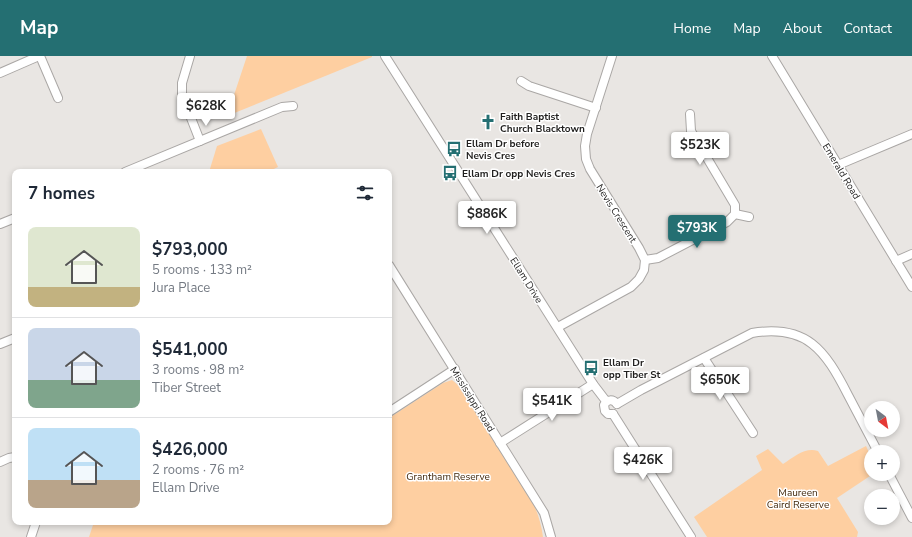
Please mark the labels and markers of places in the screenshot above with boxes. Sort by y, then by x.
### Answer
pin: $628K [178,93,234,127]
place label: Faith Baptist Church Blacktown [500,110,585,136]
church icon: Faith Baptist Church Blacktown [479,113,497,131]
pin: $523K [672,132,728,166]
place label: Ellam Dr before Nevis Cres [466,137,540,163]
bus stop icon: Ellam Dr before Nevis Cres [445,140,463,158]
bus stop icon: Ellam Dr opp Nevis Cres [441,164,459,182]
place label: Ellam Dr opp Nevis Cres [462,167,575,181]
pin: $886K [459,201,515,235]
pin: $793K [669,215,725,249]
place label: Ellam Dr opp Tiber St [603,356,661,382]
bus stop icon: Ellam Dr opp Tiber St [582,359,600,377]
pin: $650K [692,367,748,401]
pin: $541K [524,388,580,422]
pin: $426K [615,447,671,481]

